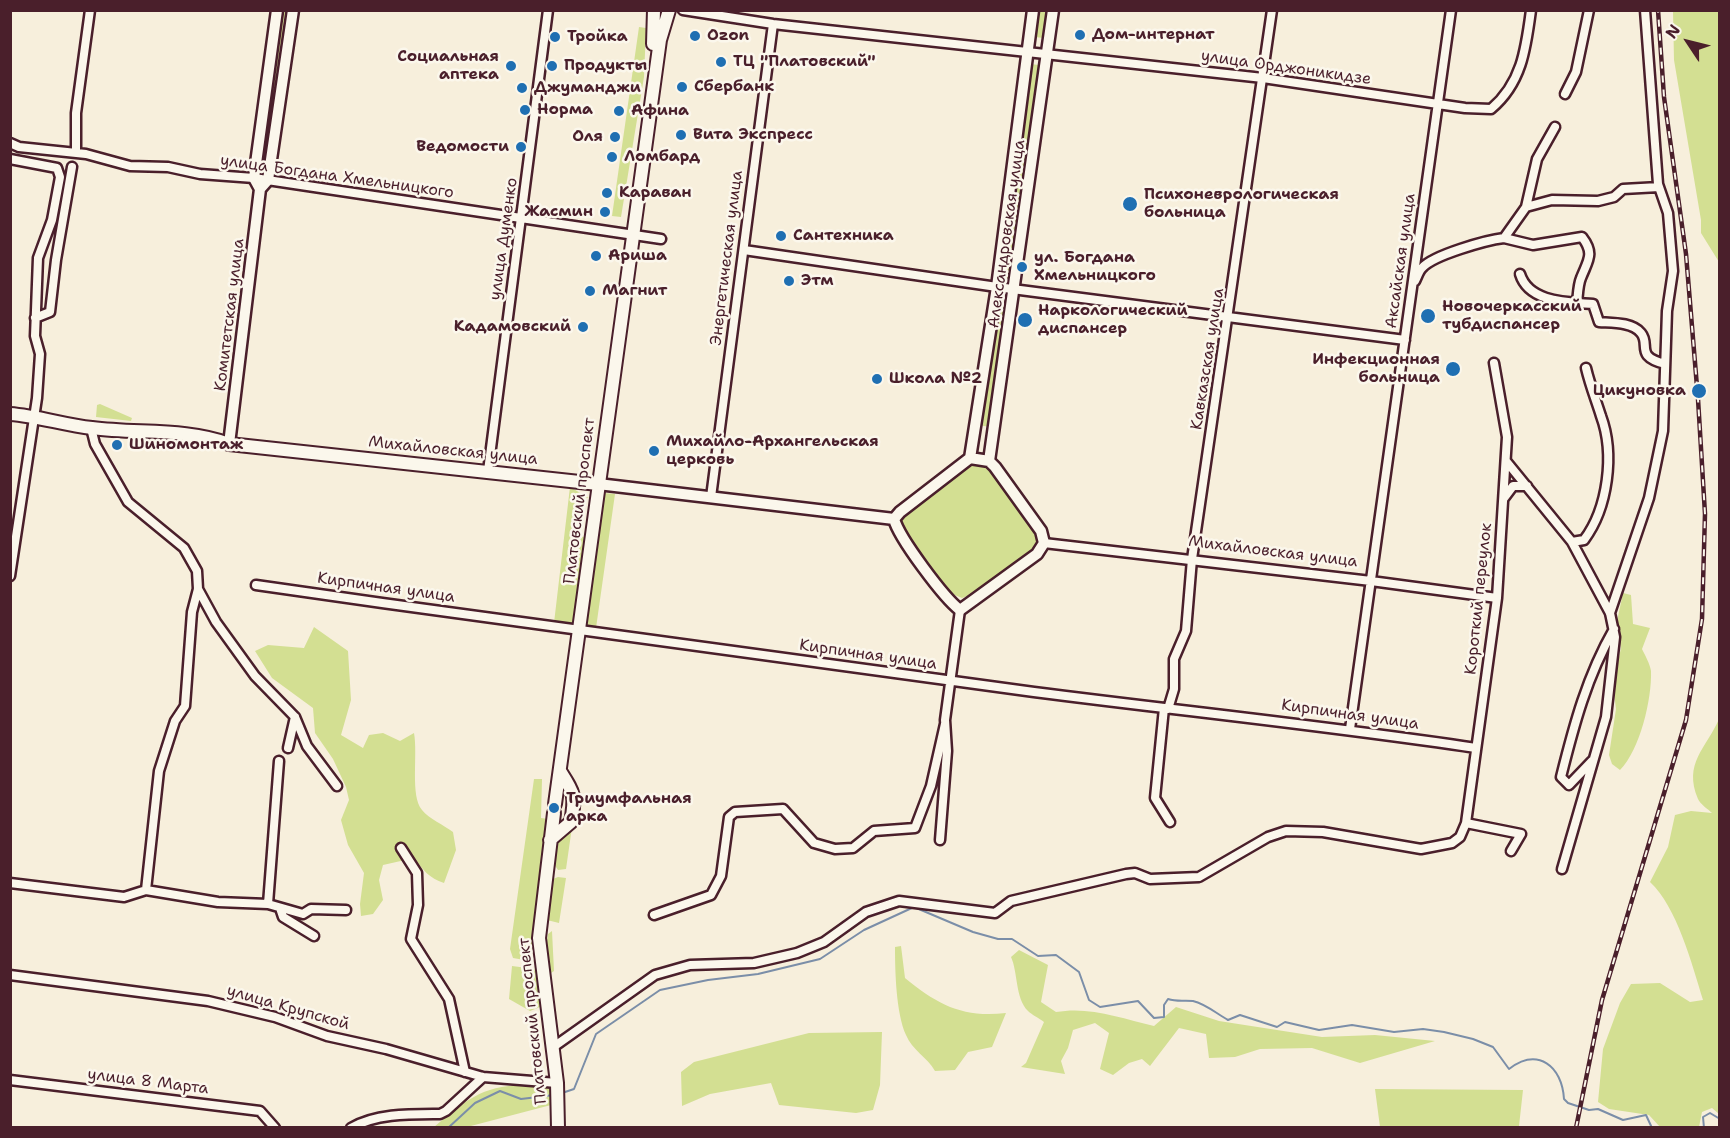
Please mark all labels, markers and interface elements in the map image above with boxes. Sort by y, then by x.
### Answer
north arrow [1658,12,1718,72]
text: N [1661,20,1685,43]
place label: Дом-интернат [1092,25,1215,45]
place label: Ozon [707,26,749,46]
place label: Тройка [567,27,628,47]
marker: Дом-интернат [1073,28,1087,42]
marker: Ozon [688,29,702,43]
marker: Тройка [548,30,562,44]
place label: Социальная аптека [397,47,499,85]
street label: улица Орджоникидзе [1200,47,1372,89]
place label: ТЦ "Платовский" [733,52,876,72]
marker: ТЦ "Платовский" [714,55,728,69]
place label: Продукты [564,56,647,76]
marker: Социальная аптека [504,59,518,73]
marker: Продукты [545,59,559,73]
place label: Сбербанк [694,77,774,97]
place label: Джуманджи [534,78,641,98]
marker: Сбербанк [675,80,689,94]
marker: Джуманджи [515,81,529,95]
place label: Норма [537,100,593,120]
place label: Афина [631,101,689,121]
marker: Норма [518,103,532,117]
marker: Афина [612,104,626,118]
place label: Вита Экспресс [693,125,813,145]
place label: Оля [572,127,603,147]
marker: Вита Экспресс [674,128,688,142]
marker: Оля [608,130,622,144]
place label: Ведомости [416,137,509,157]
street label: Александровская улица [984,138,1030,330]
marker: Ведомости [514,140,528,154]
place label: Ломбард [624,147,700,167]
marker: Ломбард [605,150,619,164]
street label: улица Богдана Хмельницкого [219,151,455,203]
street label: Энергетическая улица [707,169,747,347]
street label: улица Думенко [486,177,522,301]
place label: Караван [619,183,692,203]
place label: Психоневрологическая больница [1144,185,1339,223]
marker: Караван [600,186,614,200]
street label: Аксайская улица [1382,192,1420,330]
marker: Психоневрологическая больница [1121,195,1139,213]
place label: Жасмин [524,202,593,222]
marker: Жасмин [598,205,612,219]
place label: Сантехника [793,226,894,246]
marker: Сантехника [774,229,788,243]
street label: Комитетская улица [211,238,249,392]
place label: Ариша [608,246,667,266]
place label: ул. Богдана Хмельницкого [1034,248,1156,286]
marker: Ариша [589,249,603,263]
marker: ул. Богдана Хмельницкого [1015,260,1029,274]
place label: Этм [801,271,834,291]
marker: Этм [782,274,796,288]
place label: Магнит [602,281,667,301]
marker: Магнит [583,284,597,298]
street label: Кавказская улица [1187,287,1229,431]
place label: Новочеркасский тубдиспансер [1442,297,1582,335]
place label: Наркологический диспансер [1038,301,1188,339]
marker: Новочеркасский тубдиспансер [1419,307,1437,325]
marker: Наркологический диспансер [1016,311,1034,329]
place label: Кадамовский [454,317,571,337]
marker: Кадамовский [576,320,590,334]
place label: Инфекционная больница [1312,350,1440,388]
marker: Инфекционная больница [1444,360,1462,378]
place label: Школа №2 [889,369,982,389]
marker: Школа №2 [870,372,884,386]
place label: Цикуновка [1593,381,1686,401]
marker: Цикуновка [1690,382,1708,400]
street label: Платовский проспект [560,417,600,585]
place label: Михайло-Архангельская церковь [666,432,879,470]
street label: Михайловская улица [367,433,539,469]
place label: Шиномонтаж [129,435,243,455]
marker: Шиномонтаж [110,438,124,452]
marker: Михайло-Архангельская церковь [647,444,661,458]
street label: Короткий переулок [1461,522,1497,676]
street label: Михайловская улица [1187,532,1359,572]
street label: Кирпичная улица [316,569,456,607]
street label: Кирпичная улица [798,636,938,674]
street label: Кирпичная улица [1280,696,1420,734]
place label: Триумфальная арка [566,789,692,827]
marker: Триумфальная арка [547,801,561,815]
street label: Платовский проспект [515,937,551,1105]
street label: улица Крупской [224,981,352,1035]
street label: улица 8 Марта [86,1065,210,1099]

